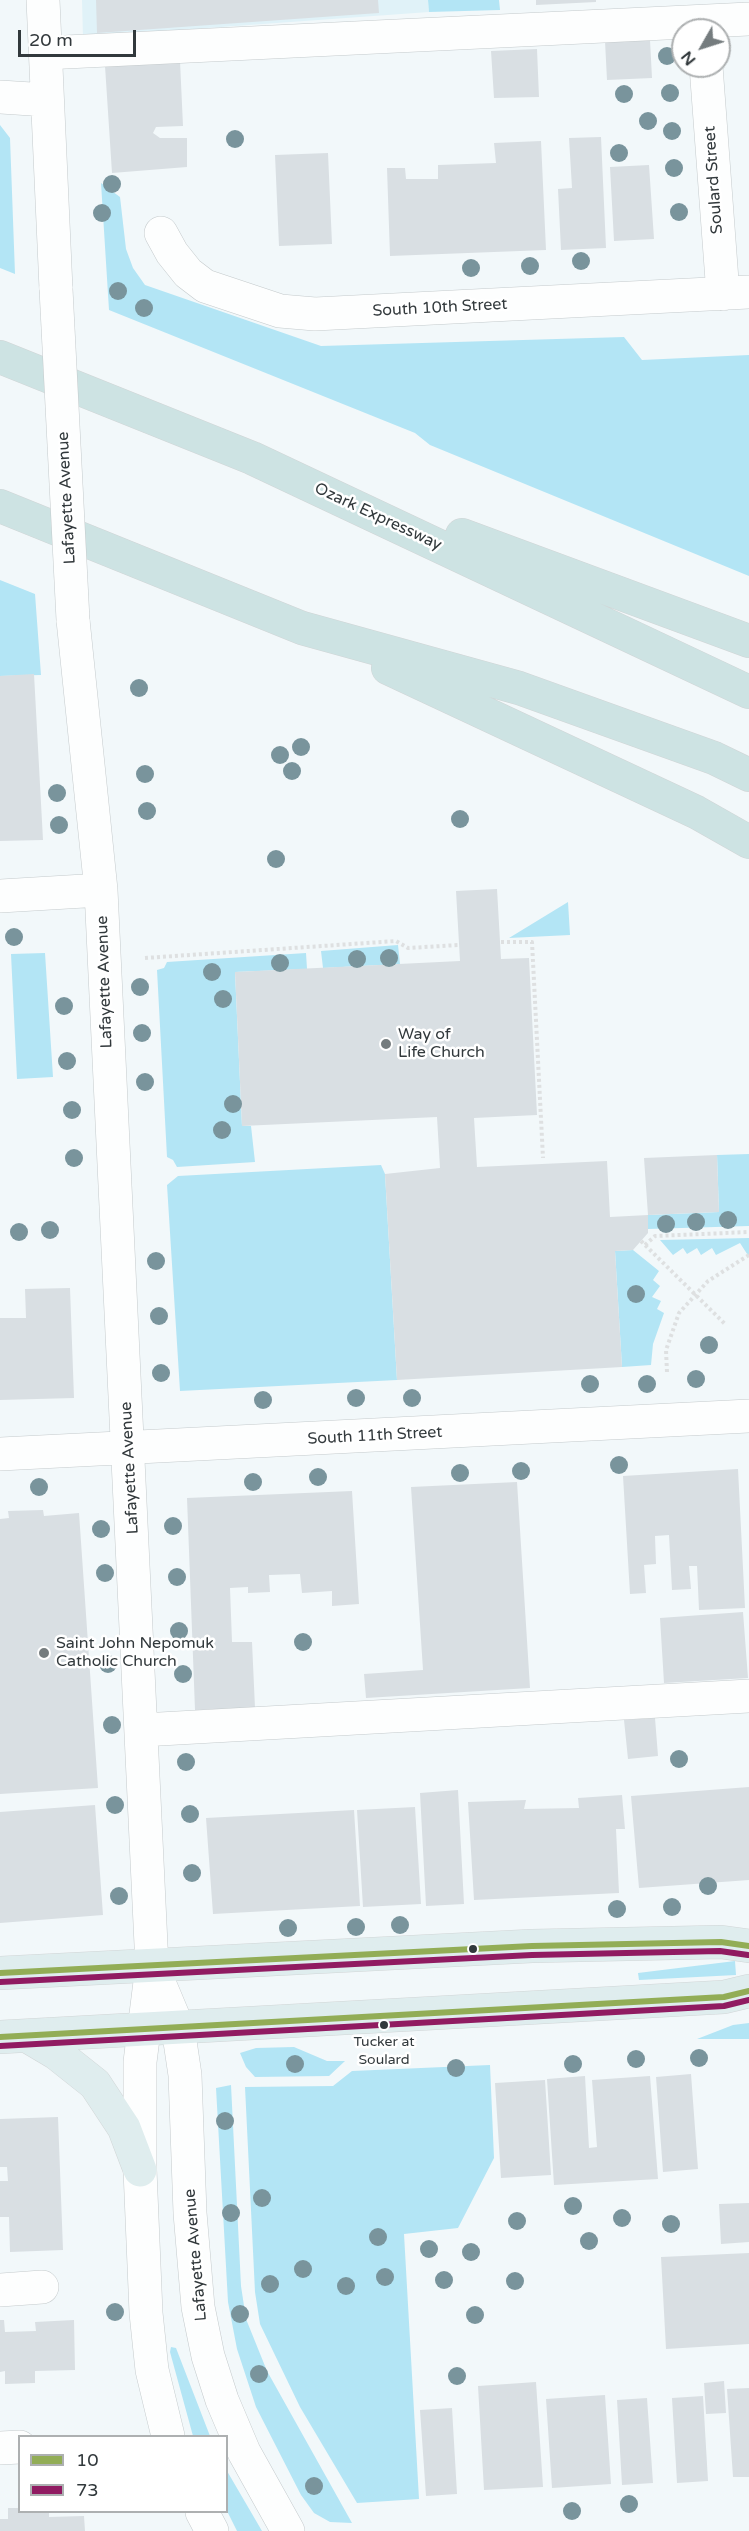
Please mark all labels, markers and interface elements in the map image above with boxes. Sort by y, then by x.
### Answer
scale bar [21,18,140,56]
north arrow [671,18,731,78]
text: 20 m [29,29,73,51]
text: N [677,47,700,69]
street label: Soulard Street [701,125,727,235]
street label: South 10th Street [372,295,508,321]
street label: Lafayette Avenue [54,431,80,565]
street label: Ozark Expressway [311,479,445,555]
street label: Lafayette Avenue [93,915,117,1049]
place label: Way of Life Church [398,1025,485,1063]
marker: Way of Life Church [379,1037,393,1051]
street label: Lafayette Avenue [117,1401,143,1535]
street label: South 11th Street [307,1423,443,1449]
place label: Saint John Nepomuk Catholic Church [56,1634,214,1672]
marker: Saint John Nepomuk Catholic Church [37,1646,51,1660]
unlabelled marker [467,1943,479,1955]
marker: Tucker at Soulard [378,2019,390,2031]
place label: Tucker at Soulard [353,2034,415,2066]
street label: Lafayette Avenue [181,2188,211,2322]
legend [18,2435,228,2513]
text: 10 [76,2449,99,2471]
text: 73 [76,2479,99,2501]

